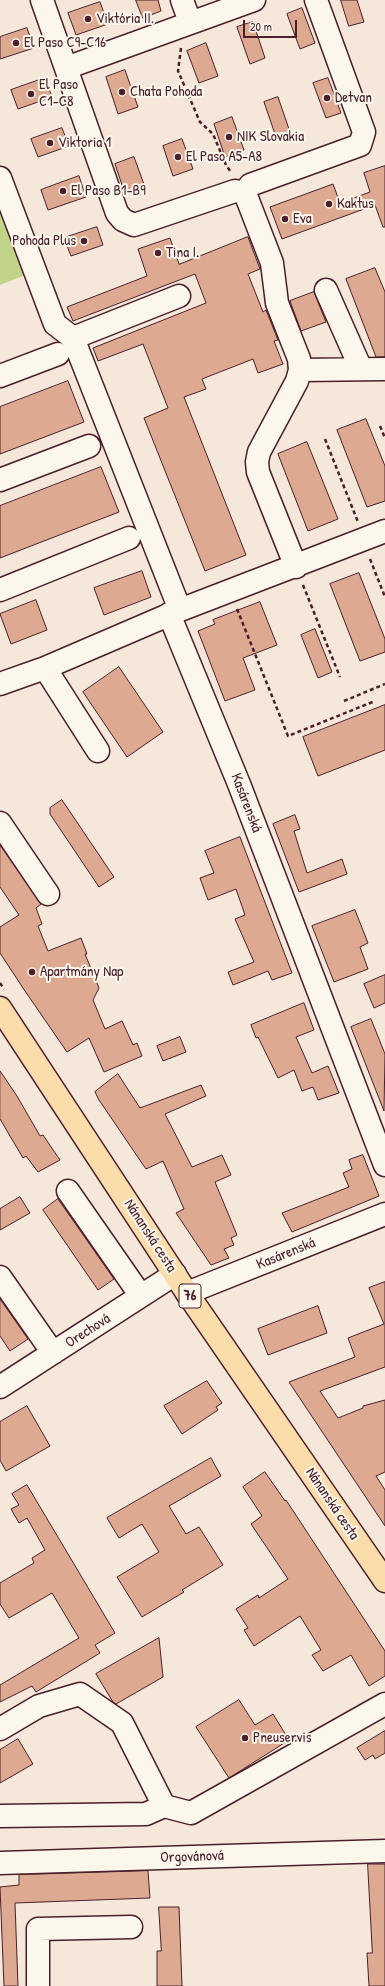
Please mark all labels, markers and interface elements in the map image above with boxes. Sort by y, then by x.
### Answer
place label: Viktória II. [96,10,154,28]
scale bar [245,12,299,38]
marker: Viktória II. [83,14,93,24]
text: 20 m [250,18,272,35]
place label: El Paso C9-C16 [24,34,106,52]
marker: El Paso C9-C16 [11,38,21,48]
place label: El Paso C1-C8 [39,76,78,111]
place label: Chata Pohoda [130,83,202,101]
marker: Chata Pohoda [117,87,127,97]
marker: El Paso C1-C8 [26,89,36,99]
place label: Detvan [335,89,372,107]
marker: Detvan [322,93,332,103]
place label: NIK Slovakia [237,128,304,146]
marker: NIK Slovakia [224,132,234,142]
place label: Viktoria 1 [58,134,111,152]
marker: Viktoria 1 [45,138,55,148]
place label: El Paso A5-A8 [186,148,262,166]
marker: El Paso A5-A8 [173,152,183,162]
place label: El Paso B1-B9 [71,182,146,200]
marker: El Paso B1-B9 [58,186,68,196]
place label: Kaktus [337,195,374,213]
marker: Kaktus [324,199,334,209]
place label: Eva [293,210,312,228]
marker: Eva [280,214,290,224]
place label: Pohoda Plus [12,232,76,250]
marker: Pohoda Plus [79,236,89,246]
place label: Tina I. [166,244,199,262]
marker: Tina I. [153,248,163,258]
street label: Kasárenská [227,771,265,835]
place label: Apartmány Nap [40,963,123,981]
marker: Apartmány Nap [27,967,37,977]
street label: Nánanská cesta [120,1196,180,1276]
street label: Kasárenská [254,1234,318,1274]
road number: 76 [179,1284,201,1308]
street label: Orechová [62,1310,114,1352]
street label: Nánanská cesta [301,1464,363,1544]
place label: Pneuservis [253,1729,312,1747]
marker: Pneuservis [240,1733,250,1743]
street label: Orgovánová [160,1847,224,1867]

